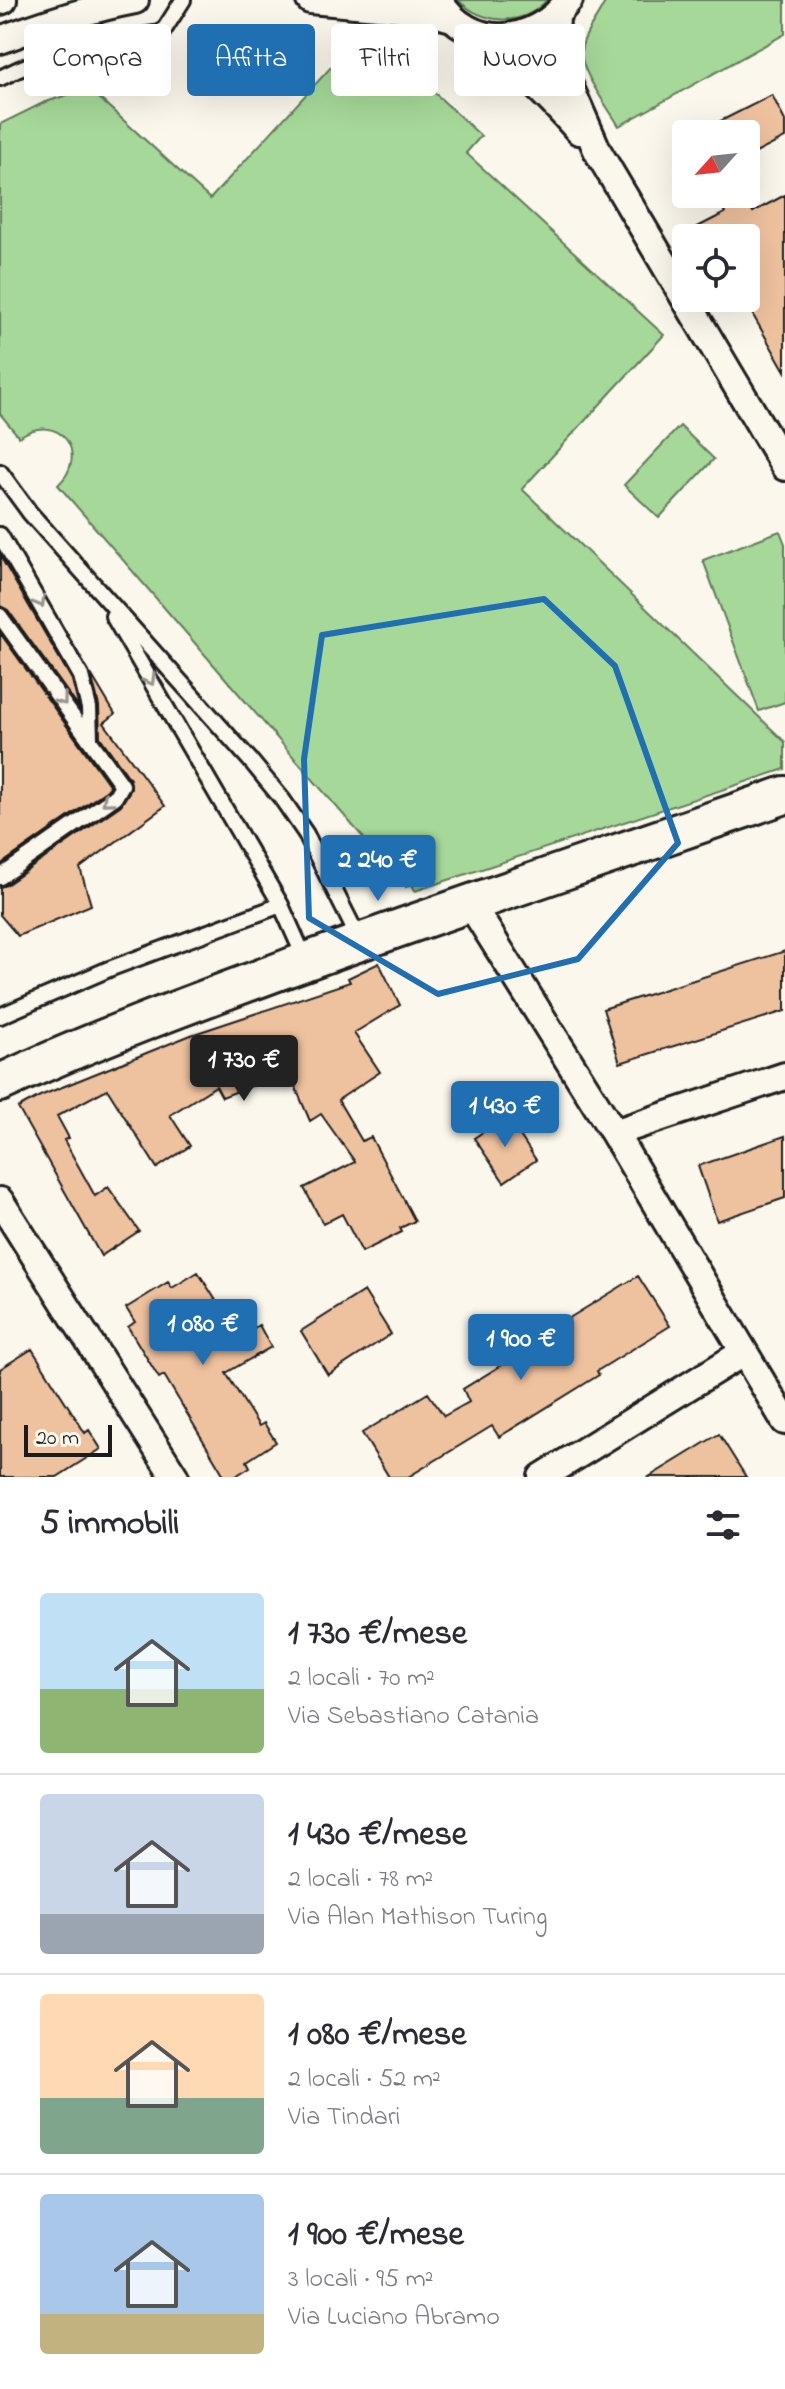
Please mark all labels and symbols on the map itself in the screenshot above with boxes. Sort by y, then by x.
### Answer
north arrow [672,120,760,208]
one-way arrow [30,594,46,608]
one-way arrow [140,671,156,685]
one-way arrow [52,691,67,706]
one-way arrow [102,791,117,806]
pin: 2 240 € [304,835,452,903]
pin: 1 730 € [170,1035,318,1103]
pin: 1 430 € [431,1081,579,1149]
pin: 1 080 € [129,1299,277,1367]
pin: 1 900 € [447,1314,595,1382]
scale bar [24,1421,112,1457]

